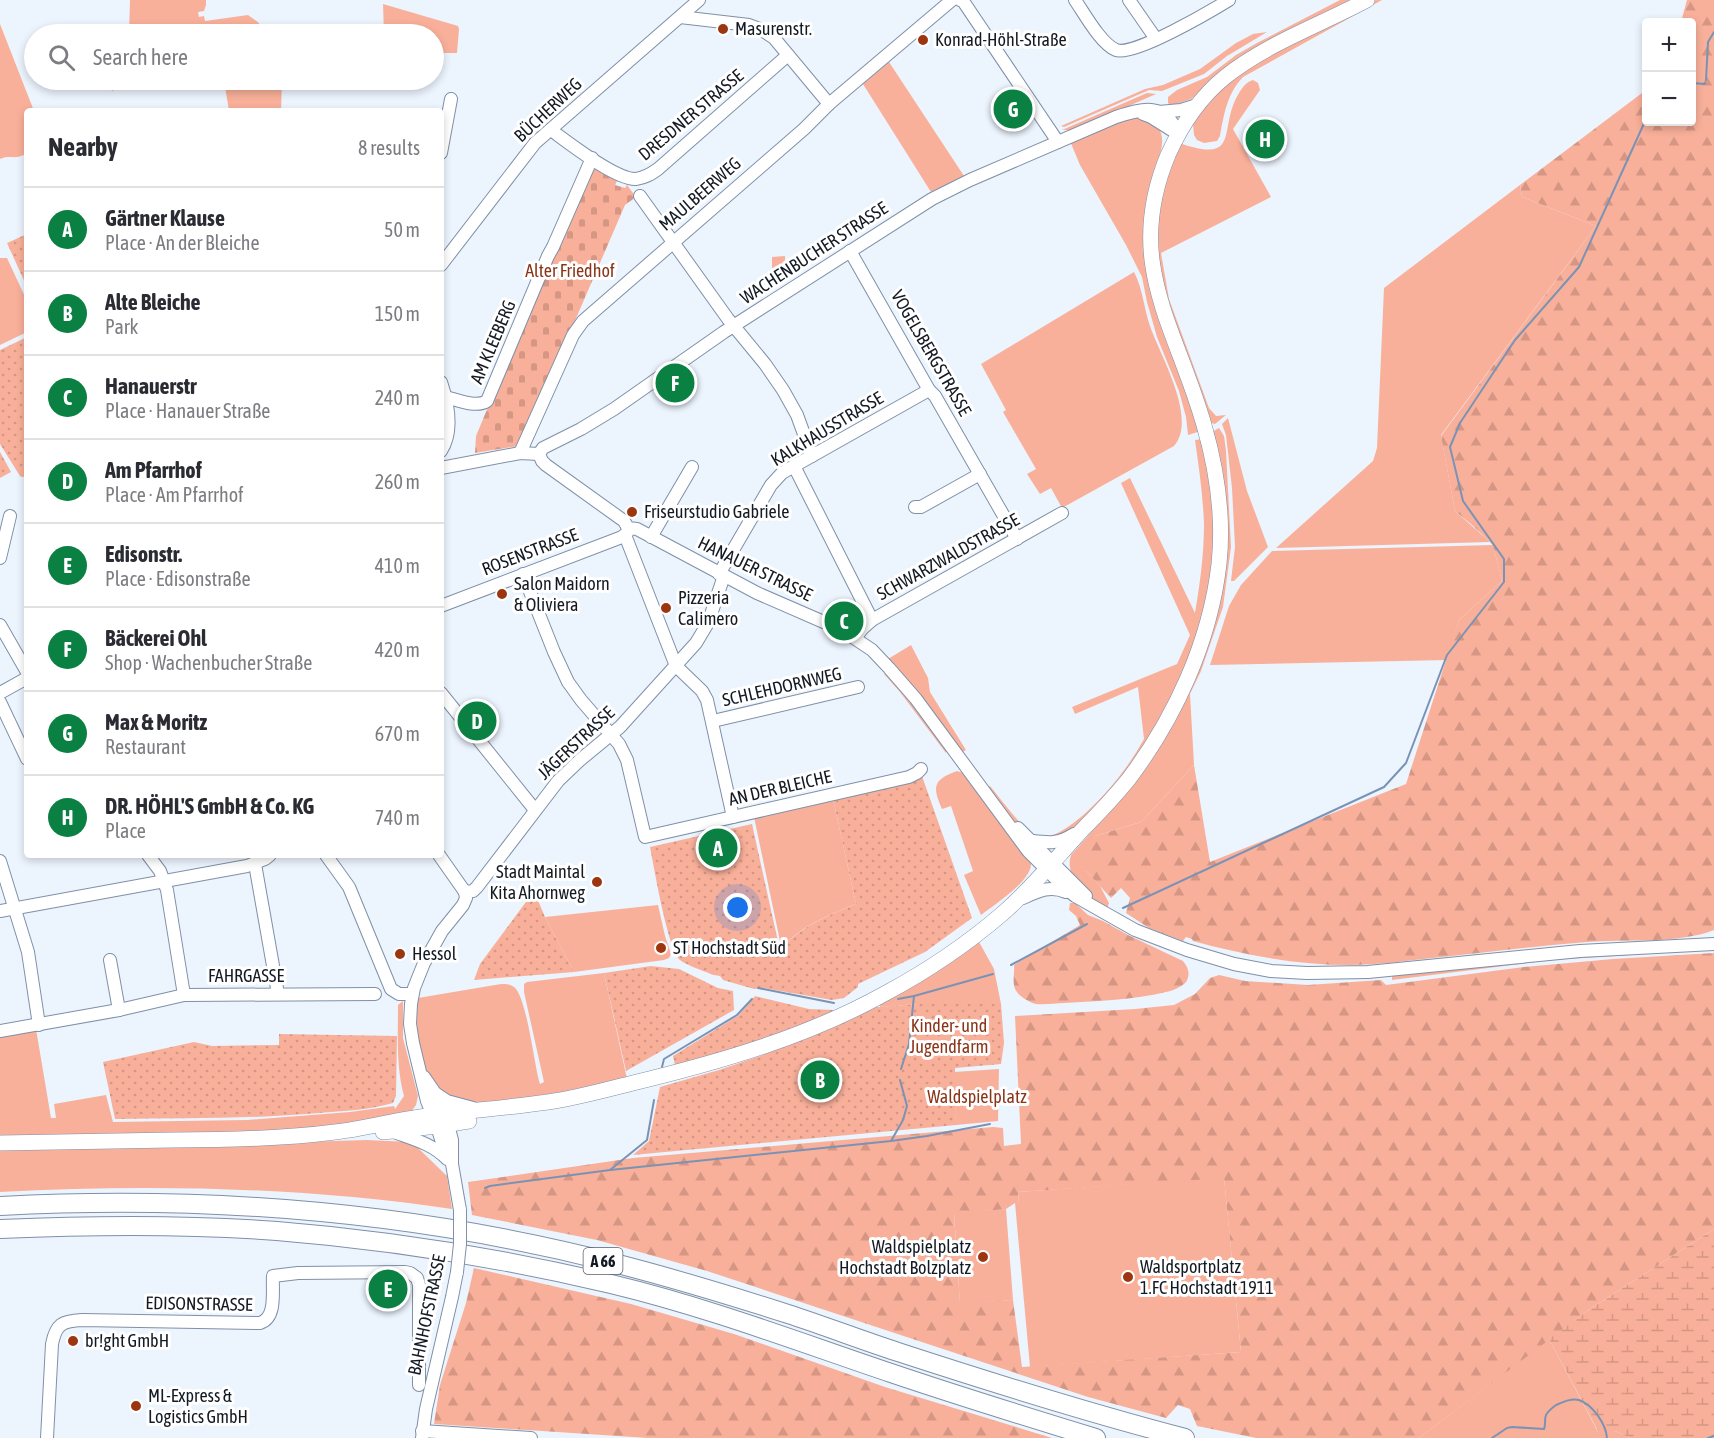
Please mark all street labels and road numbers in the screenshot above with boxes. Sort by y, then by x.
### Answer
street label: DRESDNER STRASSE [634,65,748,165]
street label: BÜCHERWEG [510,73,586,146]
street label: MAULBEERWEG [655,152,745,235]
street label: WACHENBUCHER STRASSE [736,197,892,308]
street label: VOGELSBERGSTRASSE [887,286,976,420]
street label: AM KLEEBERG [465,297,520,387]
street label: KALKHAUSSTRASSE [767,387,887,470]
street label: SCHWARZWALDSTRASSE [873,509,1023,604]
street label: ROSENSTRASSE [479,523,581,579]
street label: HANAUER STRASSE [695,532,816,605]
street label: SCHLEHDORNWEG [720,663,844,710]
street label: JÄGERSTRASSE [533,702,618,783]
street label: AN DER BLEICHE [726,765,834,810]
street label: FAHRGASSE [208,965,284,986]
road number: A 66 [584,1248,622,1274]
street label: BAHNHOFSTRASSE [403,1252,450,1377]
street label: EDISONSTRASSE [145,1292,253,1315]

